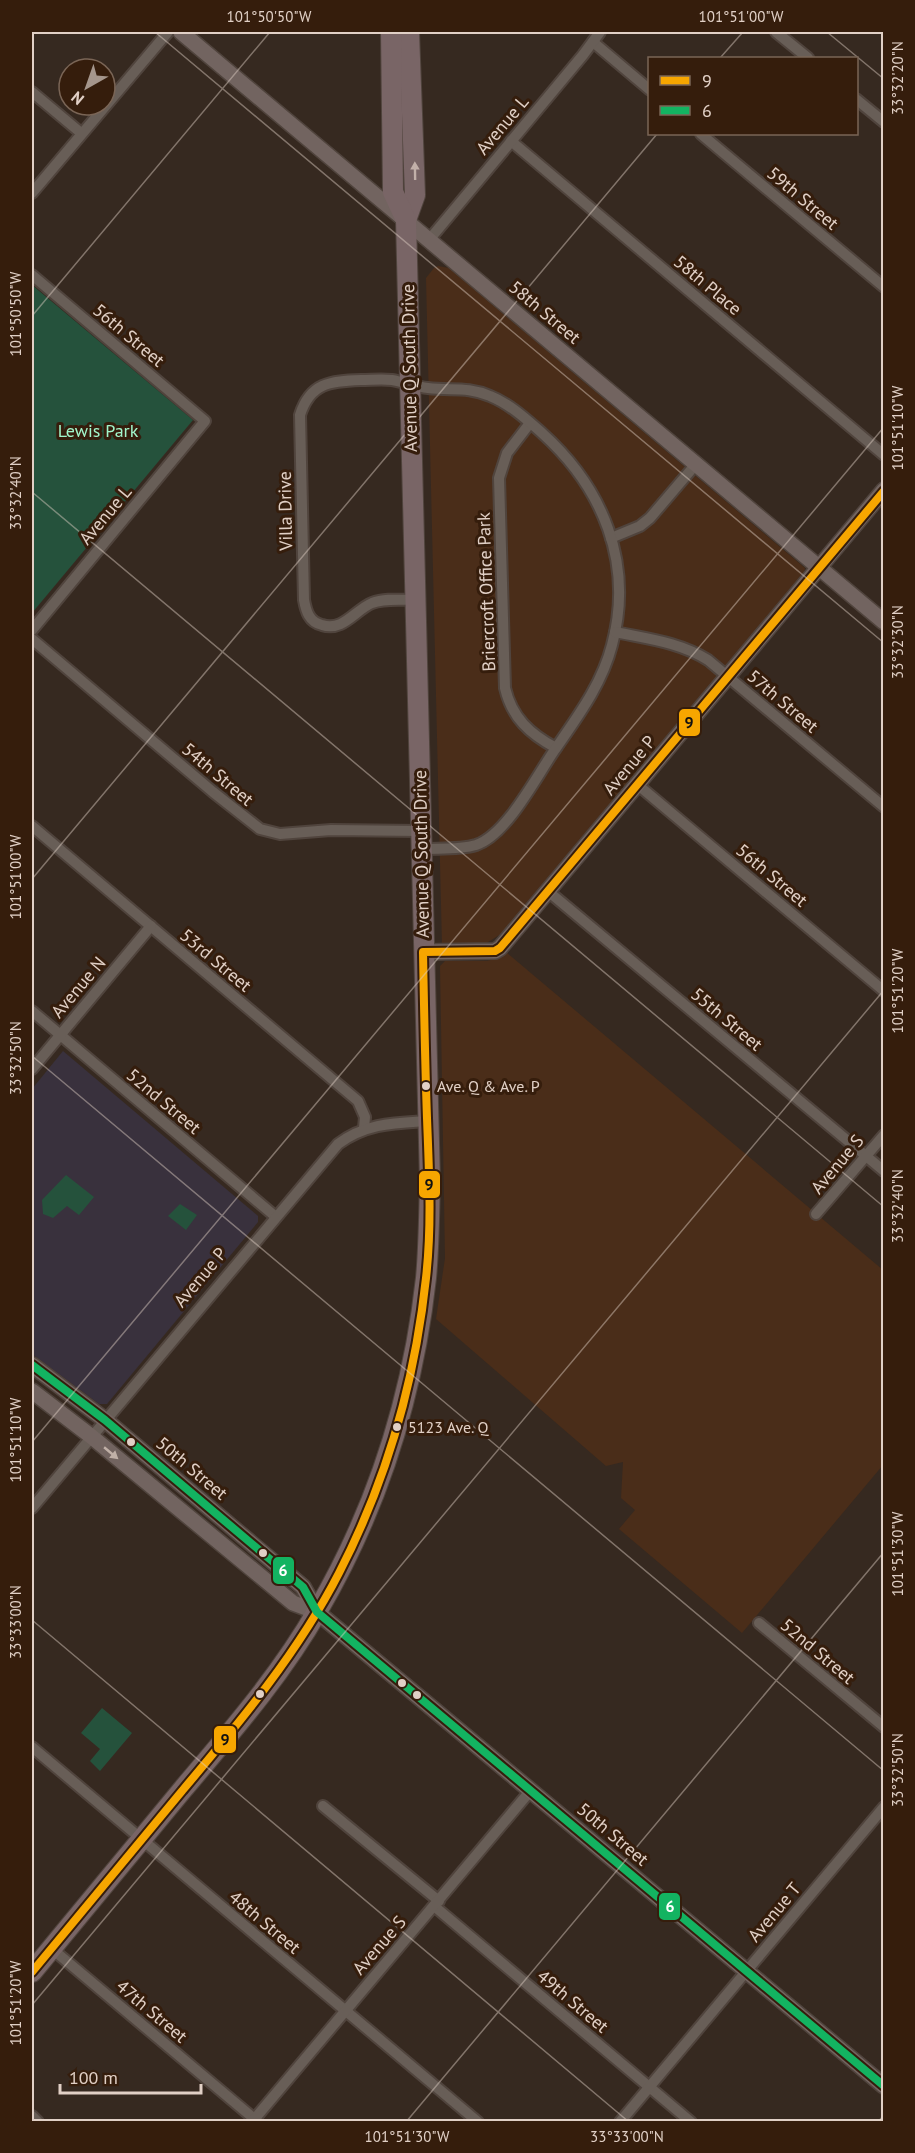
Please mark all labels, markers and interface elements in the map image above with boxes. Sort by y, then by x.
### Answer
text: 101°50'50"W [227,7,312,26]
text: 101°51'00"W [699,7,784,26]
text: 33°32'20"N [888,41,907,115]
north arrow [57,57,117,117]
legend [648,57,858,135]
text: 9 [702,69,712,92]
text: N [67,87,88,110]
street label: Avenue L [471,91,533,159]
text: 6 [702,99,712,122]
street label: 59th Street [763,161,843,235]
one-way arrow [410,162,420,181]
street label: 58th Place [669,250,747,320]
text: 101°50'50"W [6,271,25,356]
street label: 58th Street [505,275,585,349]
street label: Avenue Q South Drive [396,284,422,452]
street label: 56th Street [89,298,169,372]
text: 101°51'10"W [888,385,907,470]
park label: Lewis Park [58,419,139,442]
text: 33°32'40"N [6,456,25,530]
street label: Villa Drive [273,471,297,552]
street label: Avenue L [74,481,136,549]
street label: Briercroft Office Park [472,512,500,672]
text: 33°32'30"N [888,605,907,679]
street label: 57th Street [743,665,823,737]
line badge: 9 [678,708,701,737]
text: 9 [684,712,694,732]
street label: Avenue P [597,730,661,800]
street label: 54th Street [178,737,258,811]
street label: Avenue Q South Drive [408,770,434,938]
text: 101°51'00"W [6,834,25,919]
street label: 56th Street [732,838,812,912]
street label: 53rd Street [176,923,256,997]
text: 101°51'20"W [888,948,907,1033]
street label: Avenue N [46,952,110,1022]
street label: 55th Street [687,982,767,1056]
text: 33°32'50"N [6,1021,25,1095]
street label: 52nd Street [122,1063,206,1139]
place label: Ave. Q & Ave. P [437,1076,540,1096]
marker: Ave. Q & Ave. P [420,1080,432,1092]
street label: Avenue S [806,1130,868,1198]
text: 33°32'40"N [888,1169,907,1243]
line badge: 9 [418,1170,441,1199]
text: 9 [424,1174,434,1194]
street label: Avenue P [168,1242,232,1312]
text: 101°51'10"W [6,1397,25,1482]
place label: 5123 Ave. Q [408,1417,490,1437]
marker: 5123 Ave. Q [391,1421,403,1433]
street label: 50th Street [152,1431,232,1505]
unlabelled marker [125,1436,137,1448]
one-way arrow [103,1446,118,1458]
text: 101°51'30"W [888,1511,907,1596]
unlabelled marker [257,1547,269,1559]
line badge: 6 [272,1556,295,1585]
text: 6 [278,1560,288,1580]
text: 33°33'00"N [6,1585,25,1659]
street label: 52nd Street [776,1613,860,1689]
unlabelled marker [396,1677,408,1689]
unlabelled marker [254,1688,266,1700]
unlabelled marker [411,1689,423,1701]
line badge: 9 [213,1725,237,1754]
text: 9 [220,1729,230,1749]
text: 33°32'50"N [888,1733,907,1807]
street label: 50th Street [573,1797,653,1871]
street label: Avenue T [743,1878,805,1946]
street label: 48th Street [225,1885,305,1959]
line badge: 6 [658,1892,681,1921]
text: 6 [665,1896,675,1916]
street label: Avenue S [347,1911,411,1979]
text: 101°51'20"W [6,1960,25,2045]
street label: 49th Street [533,1964,613,2038]
street label: 47th Street [112,1975,192,2047]
scale bar [60,2057,201,2095]
text: 100 m [69,2066,118,2089]
text: 101°51'30"W [365,2127,450,2146]
text: 33°33'00"N [590,2127,664,2146]

